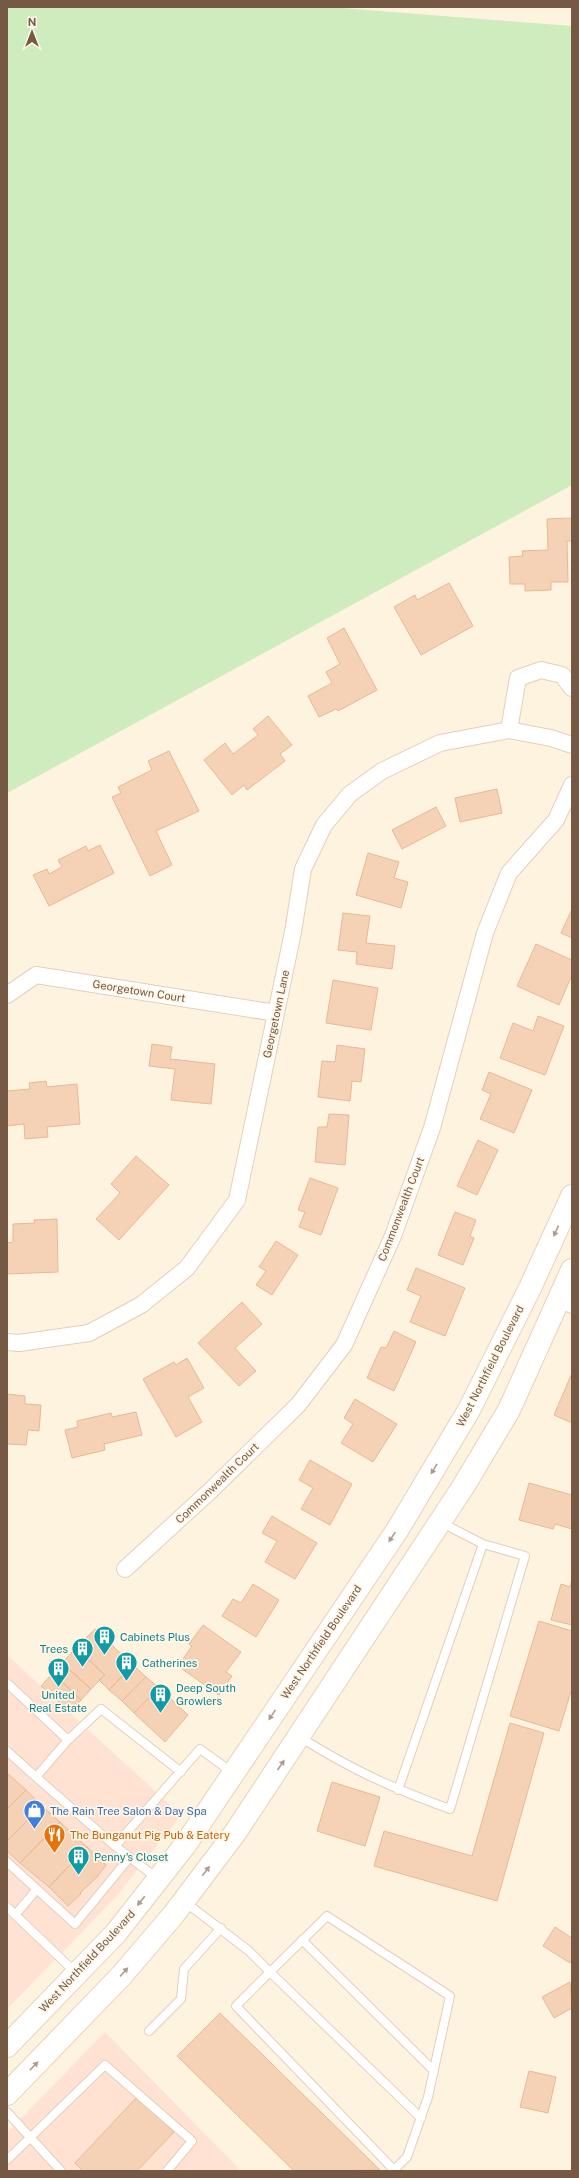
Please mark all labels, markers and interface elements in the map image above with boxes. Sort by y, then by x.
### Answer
north arrow [12,12,52,52]
text: N [28,16,36,28]
street label: Georgetown Lane [261,969,291,1059]
street label: Georgetown Court [92,978,186,1004]
street label: Commonwealth Court [376,1155,426,1263]
one-way arrow [553,1226,559,1237]
street label: West Northfield Boulevard [454,1303,526,1429]
street label: Commonwealth Court [173,1440,261,1526]
one-way arrow [430,1463,437,1475]
one-way arrow [388,1532,396,1543]
street label: West Northfield Boulevard [278,1583,364,1701]
building icon: Cabinets Plus [92,1624,118,1657]
place label: Cabinets Plus [120,1631,190,1643]
building icon: Trees [70,1636,96,1669]
place label: Trees [40,1643,68,1655]
building icon: Catherines [114,1650,140,1683]
building icon: United Real Estate [45,1656,71,1689]
place label: Catherines [142,1657,198,1669]
building icon: Deep South Growlers [148,1681,174,1714]
place label: Deep South Growlers [176,1682,236,1707]
place label: United Real Estate [29,1689,87,1714]
one-way arrow [269,1709,276,1721]
one-way arrow [277,1760,285,1770]
shop icon: The Rain Tree Salon & Day Spa [21,1798,47,1831]
place label: The Rain Tree Salon & Day Spa [50,1805,207,1817]
restaurant icon: The Bunganut Pig Pub & Eatery [41,1822,67,1855]
place label: The Bunganut Pig Pub & Eatery [70,1829,230,1841]
building icon: Penny's Closet [65,1844,91,1877]
place label: Penny's Closet [94,1851,168,1863]
one-way arrow [202,1866,211,1877]
one-way arrow [137,1896,146,1907]
street label: West Northfield Boulevard [37,1908,137,2014]
one-way arrow [119,1967,128,1976]
one-way arrow [29,2061,39,2071]

